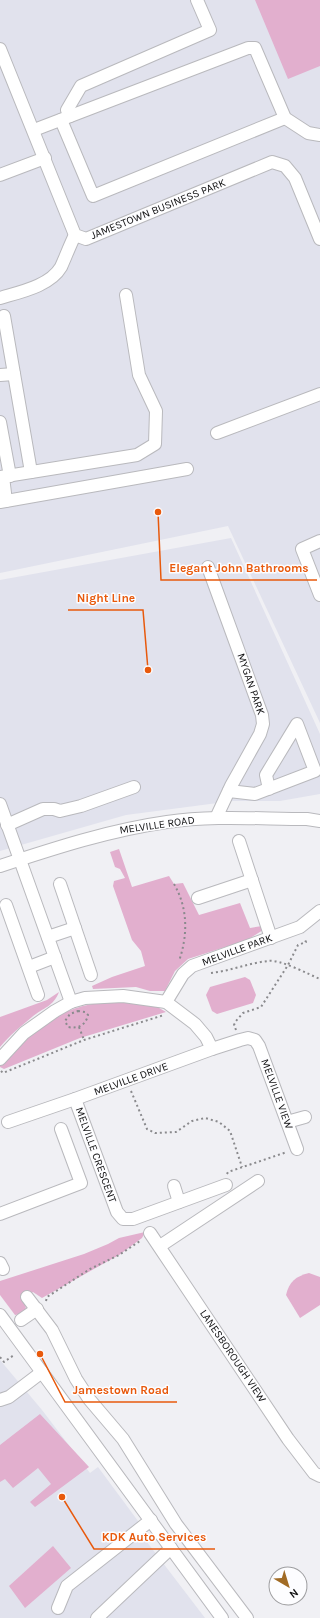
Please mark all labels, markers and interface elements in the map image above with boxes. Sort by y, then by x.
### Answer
street label: JAMESTOWN BUSINESS PARK [89,176,228,242]
callout: Elegant John Bathrooms [161,556,317,580]
text: Elegant John Bathrooms [169,561,309,575]
callout: Night Line [68,586,143,610]
text: Night Line [77,591,135,605]
street label: MYGAN PARK [234,651,268,717]
street label: MELVILLE ROAD [118,813,196,837]
street label: MELVILLE PARK [200,931,274,969]
street label: MELVILLE VIEW [258,1057,296,1131]
street label: MELVILLE DRIVE [92,1060,170,1098]
street label: MELVILLE CRESCENT [73,1105,120,1205]
street label: LANESBOROUGH VIEW [197,1307,269,1405]
callout: Jamestown Road [65,1378,177,1402]
text: Jamestown Road [73,1383,169,1397]
callout: KDK Auto Services [94,1525,215,1549]
text: KDK Auto Services [102,1530,206,1544]
north arrow [268,1566,308,1606]
text: N [287,1586,301,1601]

